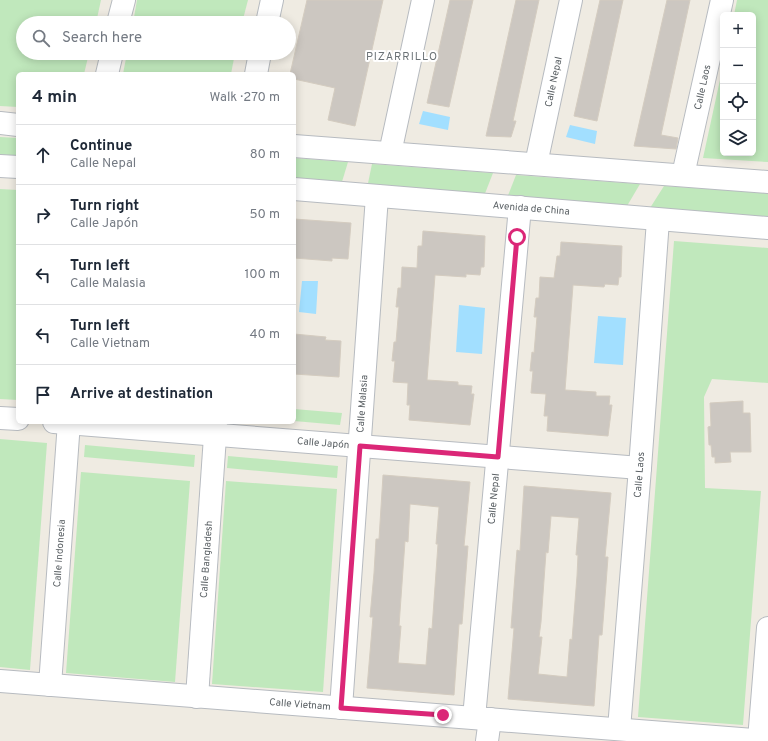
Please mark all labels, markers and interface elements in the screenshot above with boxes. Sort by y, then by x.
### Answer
map controls [720,12,756,156]
button: + [720,12,756,48]
search box [16,16,296,60]
icon: search [30,27,52,49]
text: Search here [62,29,142,48]
button: − [720,48,756,84]
district label: PIZARRILLO [366,50,438,64]
street label: Calle Nepal [542,56,565,108]
street label: Calle Laos [691,63,714,111]
button: locate [720,84,756,120]
text: 4 min [32,87,77,109]
text: Walk · 270 m [210,90,280,106]
button: layers [720,120,756,156]
text: Continue [70,137,132,156]
icon: ahead [32,144,54,166]
text: 80 m [250,147,280,163]
text: Calle Nepal [70,156,136,172]
text: Turn right [70,197,139,216]
street label: Avenida de China [492,199,570,218]
icon: right [32,204,54,226]
text: 50 m [250,207,280,223]
text: Calle Japón [70,216,138,232]
route start [508,228,526,246]
text: Turn left [70,257,130,276]
icon: left [32,264,54,286]
text: 100 m [244,267,280,283]
text: Calle Malasia [70,276,146,292]
text: Turn left [70,317,130,336]
icon: left [32,324,54,346]
text: 40 m [250,327,280,343]
text: Calle Vietnam [70,336,150,352]
street label: Calle Malasia [354,374,371,433]
icon: arrive [32,384,54,406]
text: Arrive at destination [70,385,213,404]
street label: Calle Japón [296,435,350,452]
street label: Calle Laos [631,451,648,498]
street label: Calle Nepal [485,473,502,525]
street label: Calle Indonesia [51,519,68,588]
street label: Calle Bangladesh [197,520,216,598]
street label: Calle Vietnam [269,696,331,713]
route end [434,706,452,724]

